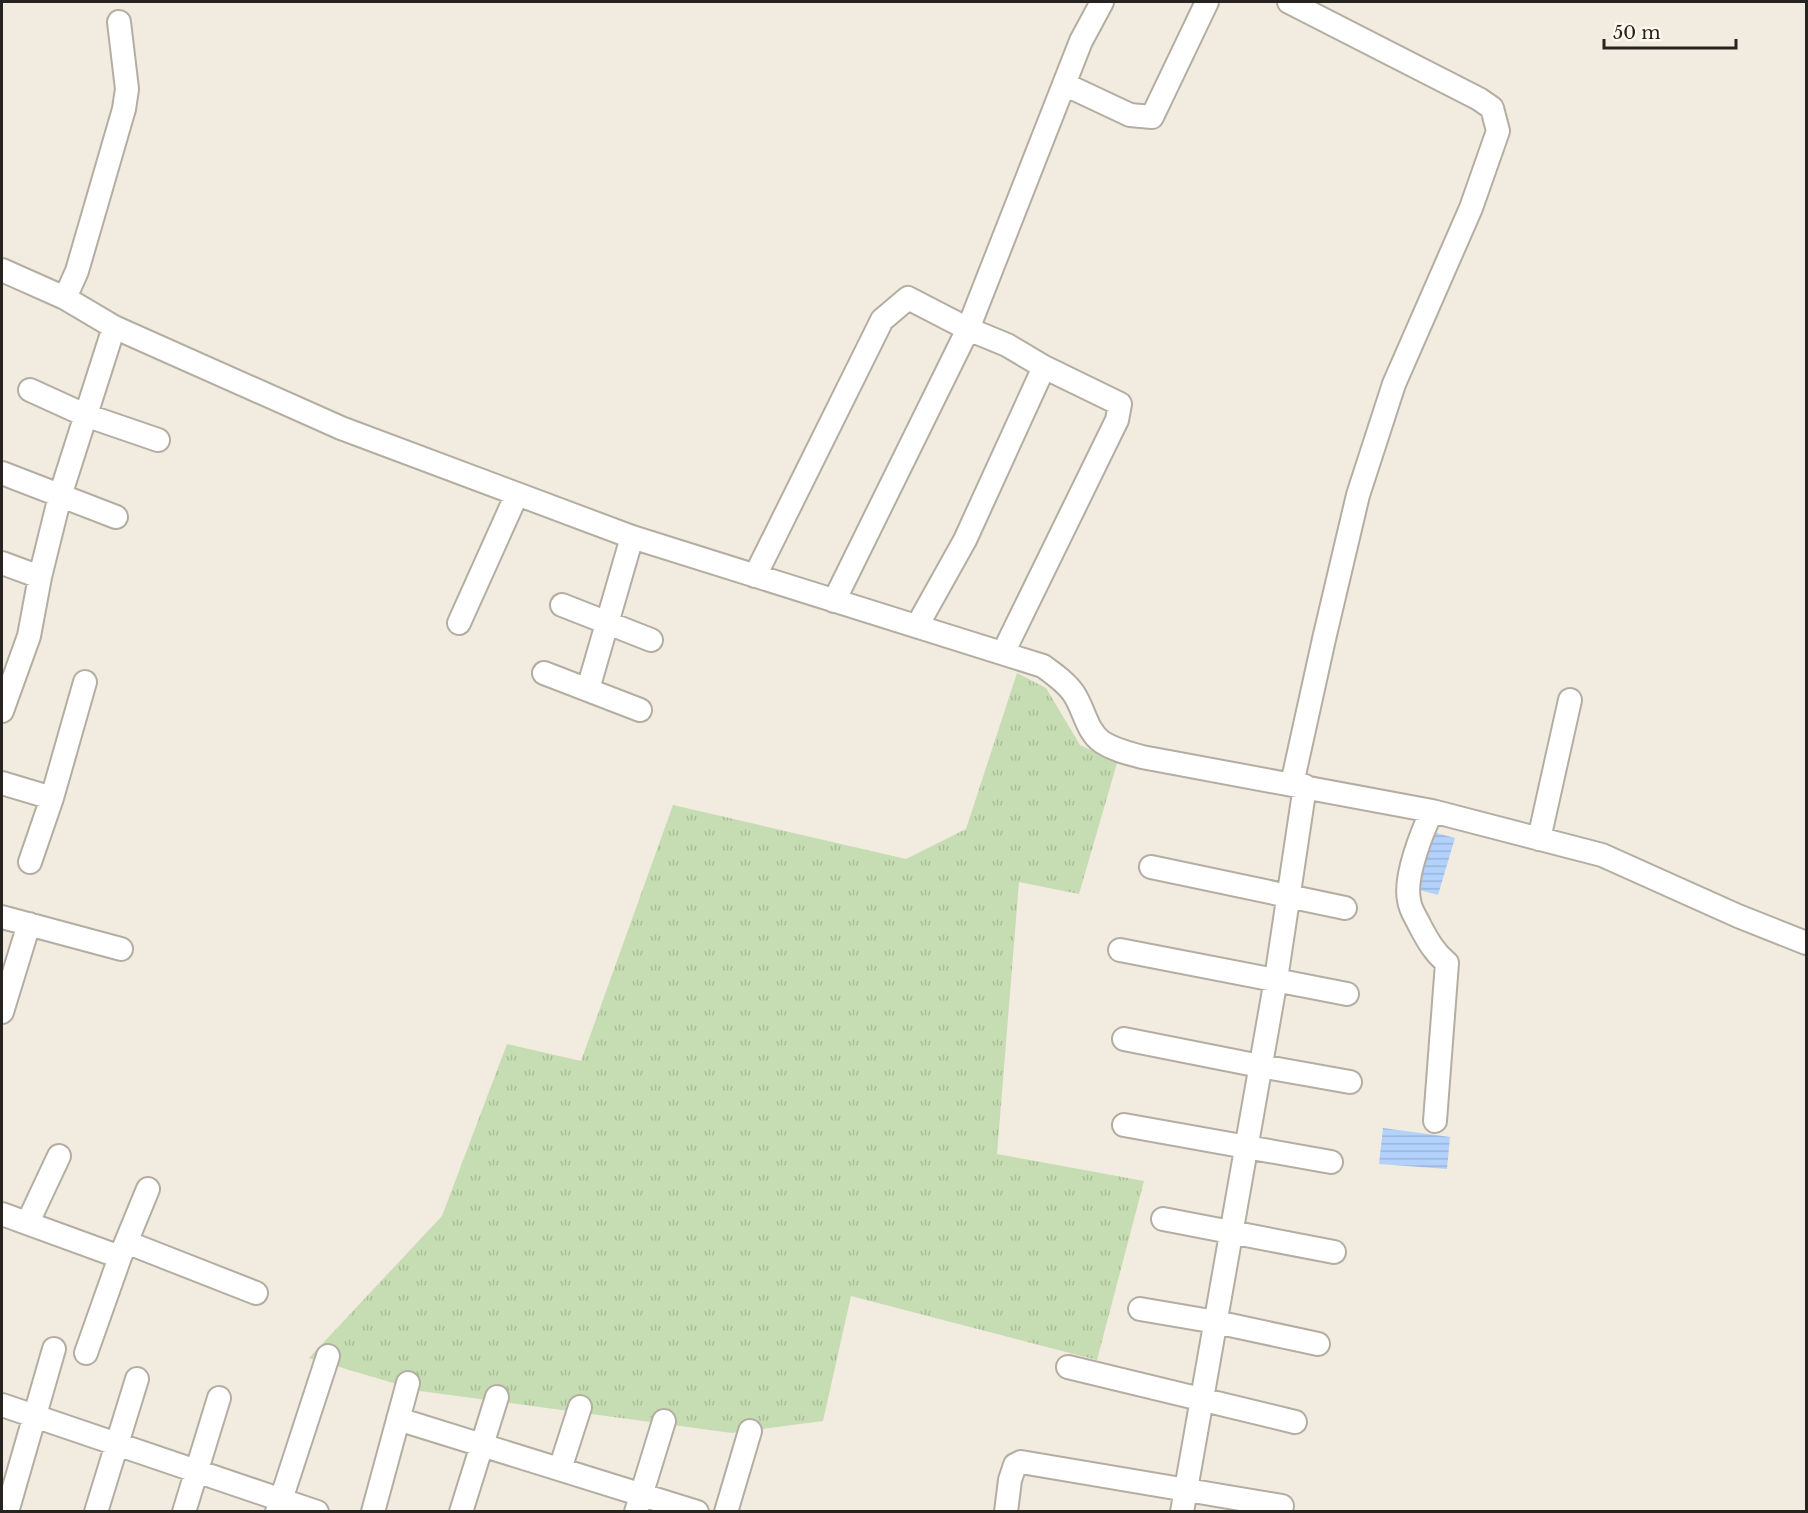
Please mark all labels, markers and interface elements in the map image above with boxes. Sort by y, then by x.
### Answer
scale bar [1604,12,1736,50]
text: 50 m [1613,22,1661,44]

